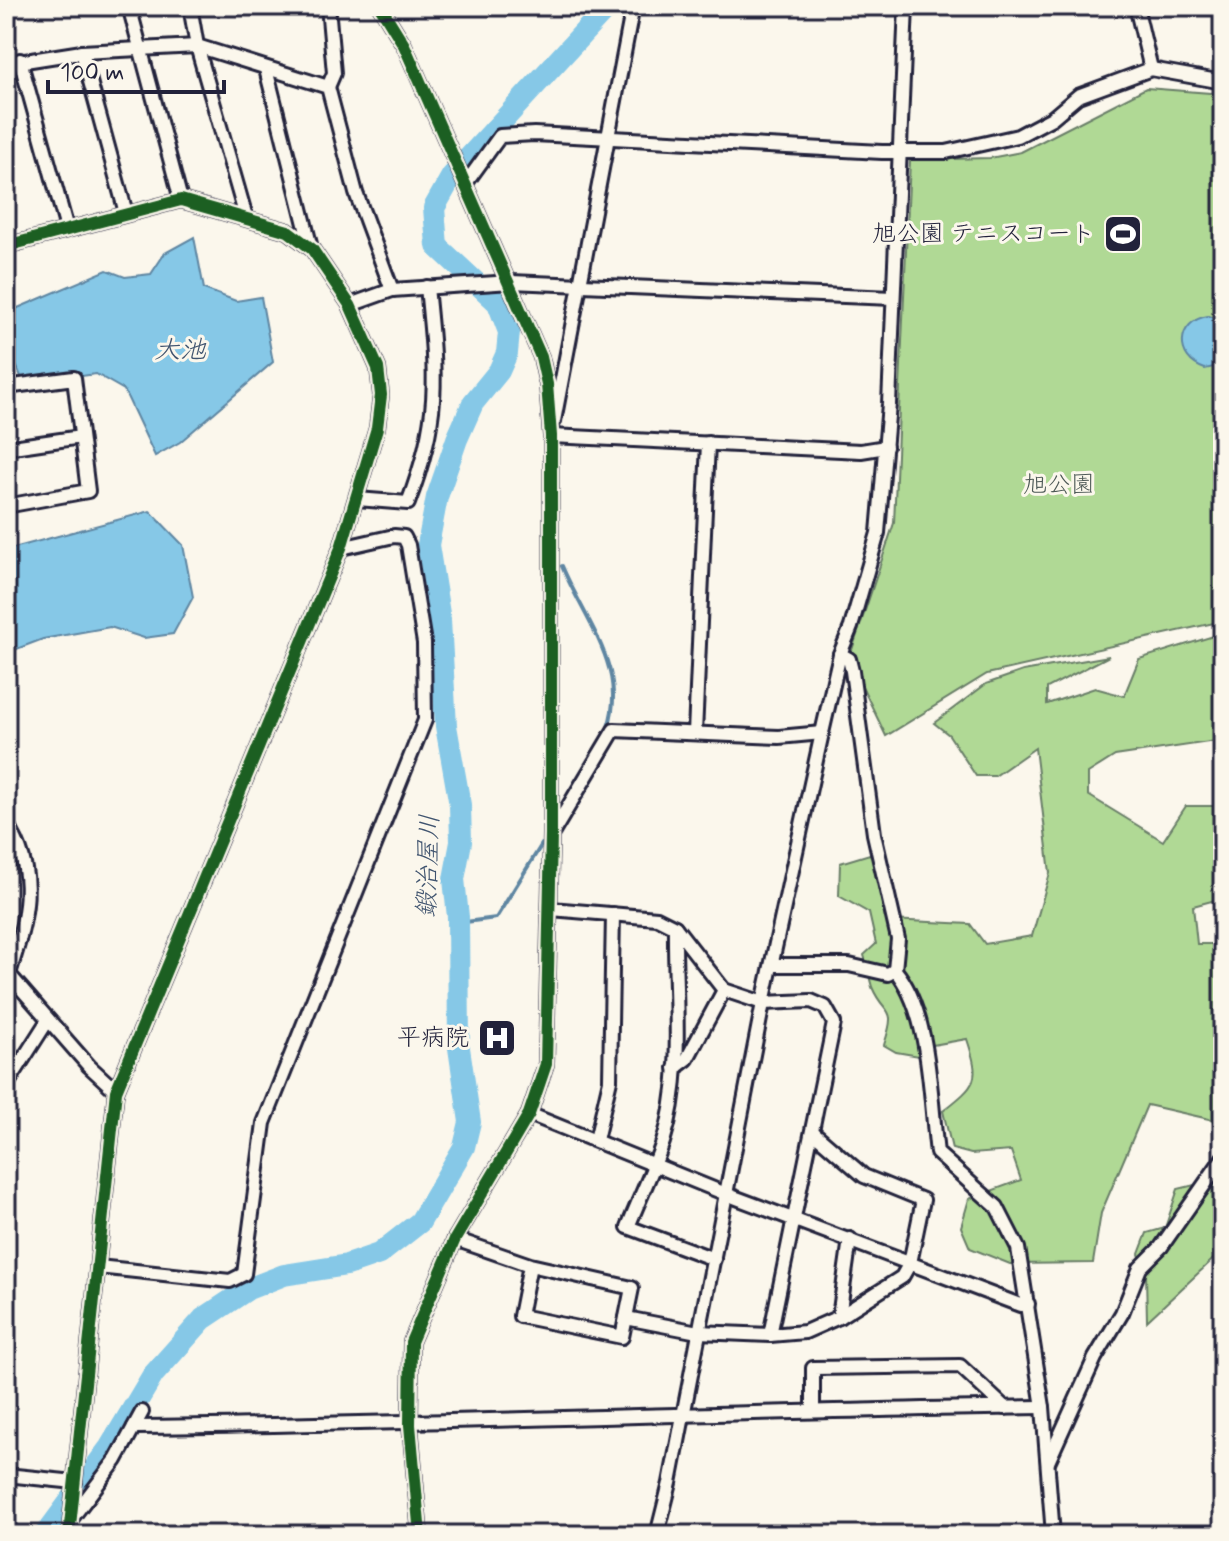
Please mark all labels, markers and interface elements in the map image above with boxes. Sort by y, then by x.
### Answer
scale bar [48,44,224,94]
text: 100 m [60,58,124,89]
sports icon: 旭公園 テニスコート [1102,213,1144,255]
place label: 旭公園 テニスコート [872,219,1095,250]
water label: 大池 [154,334,207,368]
park label: 旭公園 [1023,470,1095,501]
water label: 鍛治屋川 [410,813,448,919]
hospital icon: 平病院 [476,1017,518,1059]
place label: 平病院 [397,1023,469,1054]

